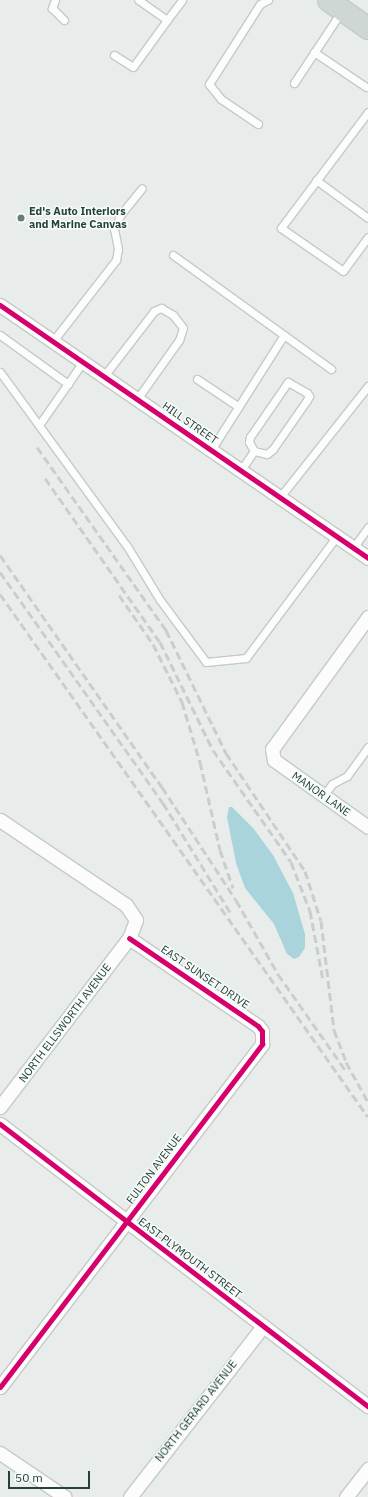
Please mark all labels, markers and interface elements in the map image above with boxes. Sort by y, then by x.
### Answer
place label: Ed's Auto Interiors and Marine Canvas [29,205,127,231]
marker: Ed's Auto Interiors and Marine Canvas [16,213,26,223]
street label: HILL STREET [160,399,220,447]
street label: MANOR LANE [289,769,353,819]
street label: EAST SUNSET DRIVE [158,942,252,1012]
street label: NORTH ELLSWORTH AVENUE [16,961,114,1085]
street label: FULTON AVENUE [123,1132,185,1206]
street label: EAST PLYMOUTH STREET [136,1215,244,1301]
street label: NORTH GERARD AVENUE [152,1357,240,1465]
scale bar [10,1463,92,1489]
text: 50 m [15,1470,43,1485]

